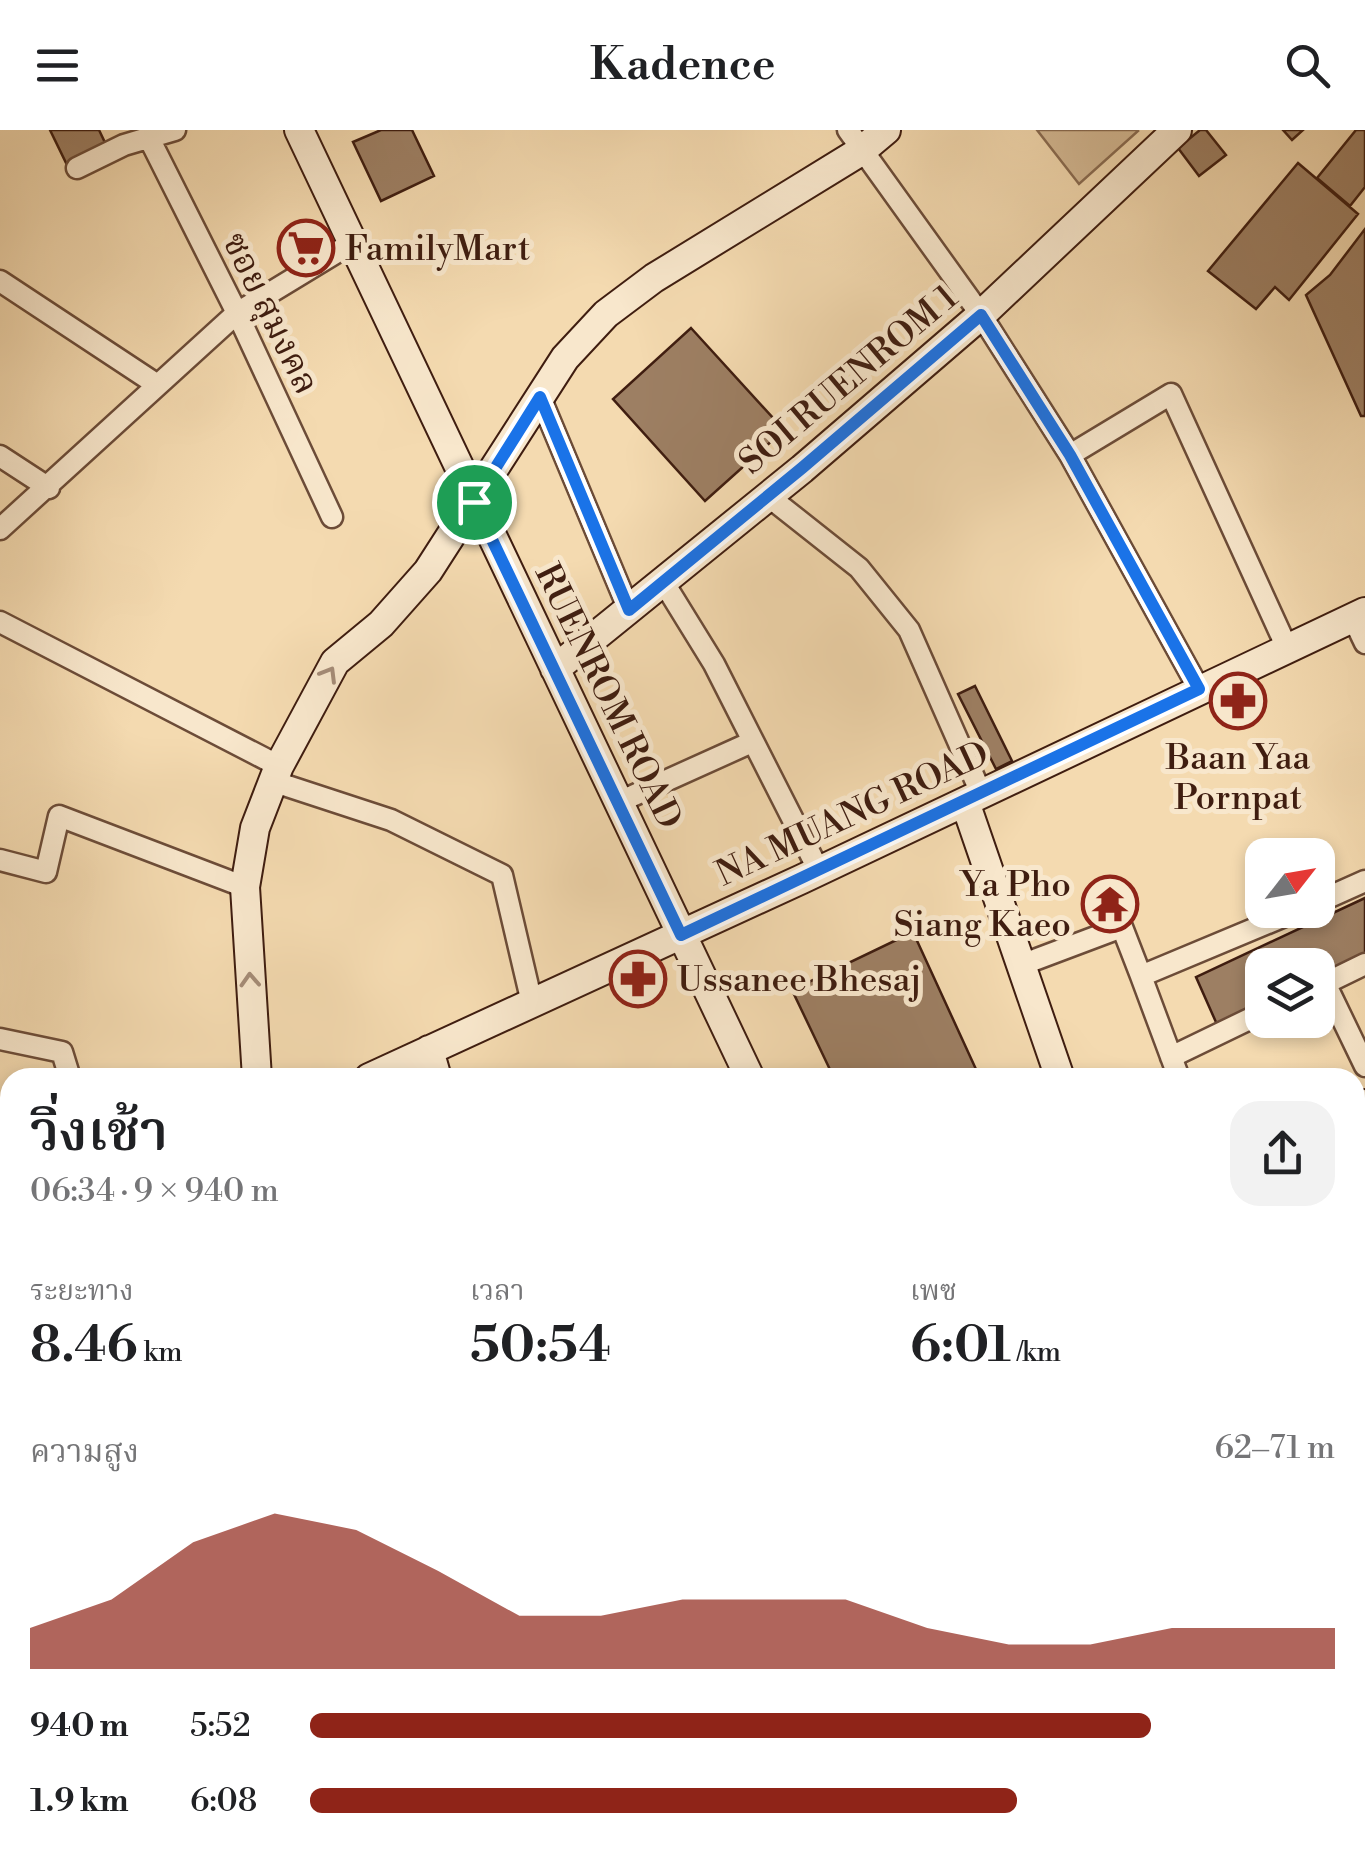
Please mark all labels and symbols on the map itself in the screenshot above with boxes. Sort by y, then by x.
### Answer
supermarket icon: FamilyMart [276,218,336,278]
street label: ซอย สุมงคล [212,226,327,402]
place label: FamilyMart [345,228,530,271]
street label: SOI RUENROM 1 [731,276,967,484]
pin [432,460,517,545]
street label: RUENROM ROAD [525,557,690,836]
one-way arrow [317,667,336,685]
pharmacy icon: Baan Yaa Pornpat [1208,671,1268,731]
street label: NA MUANG ROAD [710,732,996,896]
place label: Baan Yaa Pornpat [1165,737,1311,820]
north arrow [1245,838,1335,928]
place label: Ya Pho Siang Kaeo [893,864,1071,947]
temple icon: Ya Pho Siang Kaeo [1080,874,1140,934]
pharmacy icon: Ussanee Bhesaj [608,949,668,1009]
place label: Ussanee Bhesaj [677,959,922,1002]
one-way arrow [240,972,261,988]

